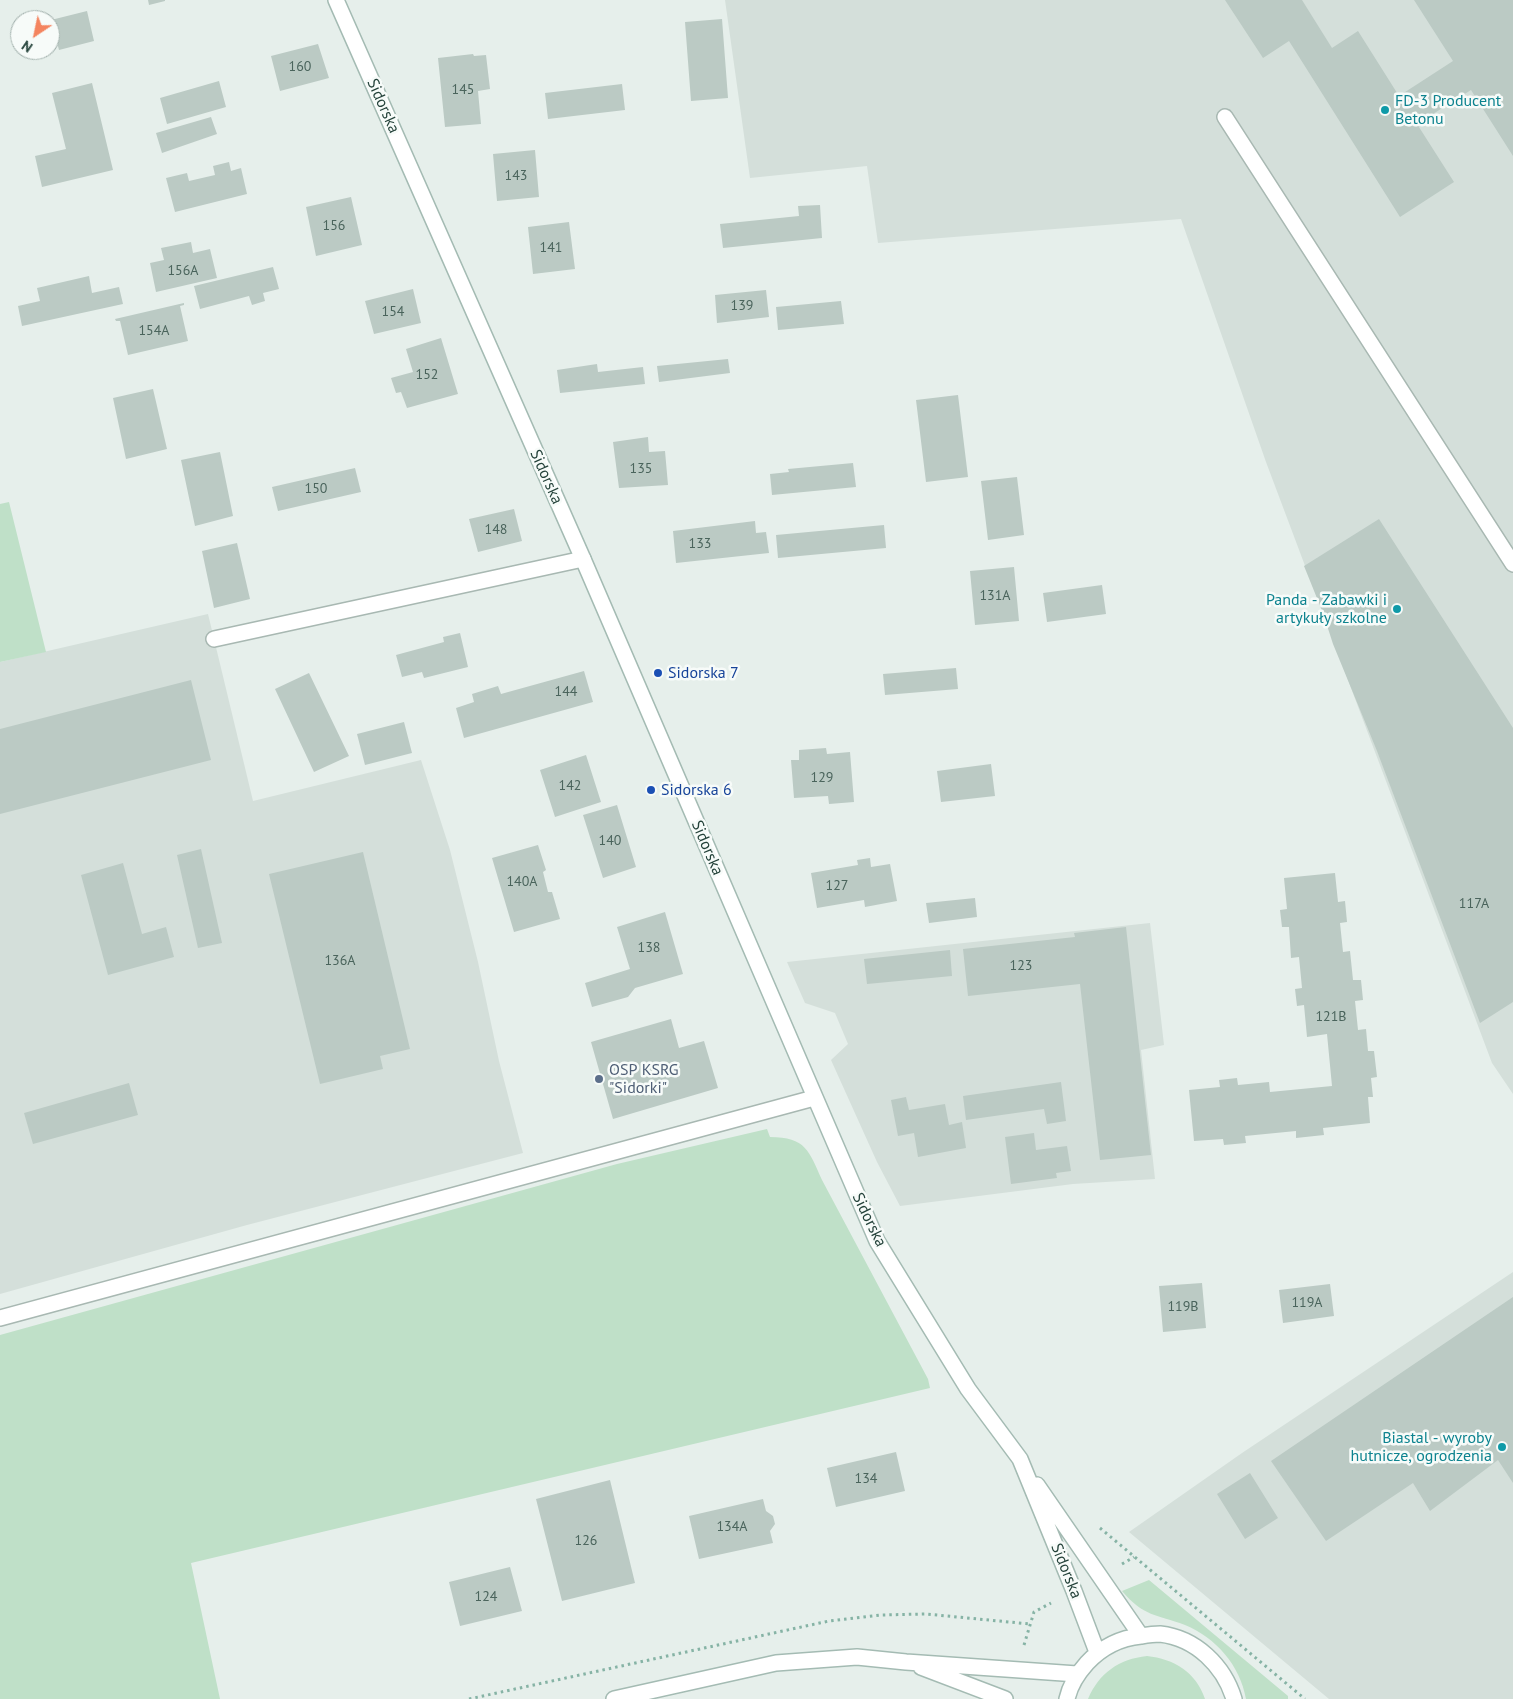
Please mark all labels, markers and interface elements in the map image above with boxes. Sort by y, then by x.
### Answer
north arrow [10,10,60,60]
text: N [18,37,36,57]
house number: 160 [289,59,311,75]
street label: Sidorska [362,76,404,136]
house number: 145 [452,82,474,98]
place label: FD-3 Producent Betonu [1395,91,1501,129]
marker: FD-3 Producent Betonu [1379,104,1391,116]
house number: 143 [505,168,527,184]
house number: 156 [323,218,345,234]
house number: 141 [540,240,562,256]
house number: 156A [167,263,199,279]
house number: 139 [731,298,753,314]
house number: 154 [382,304,404,320]
house number: 154A [138,323,170,339]
house number: 152 [416,367,438,383]
street label: Sidorska [525,447,567,507]
house number: 135 [630,461,652,477]
house number: 150 [305,481,327,497]
house number: 148 [485,522,507,538]
house number: 133 [689,536,711,552]
house number: 131A [979,588,1011,604]
place label: Panda - Zabawki i artykuły szkolne [1266,590,1387,628]
marker: Panda - Zabawki i artykuły szkolne [1391,603,1403,615]
place label: Sidorska 7 [668,663,739,683]
marker: Sidorska 7 [652,667,664,679]
house number: 144 [555,684,577,700]
house number: 129 [811,770,833,786]
house number: 142 [559,778,581,794]
place label: Sidorska 6 [661,780,732,800]
marker: Sidorska 6 [645,784,657,796]
street label: Sidorska [687,818,727,878]
house number: 140 [599,833,621,849]
house number: 140A [506,874,538,890]
house number: 127 [826,878,848,894]
house number: 117A [1459,896,1489,912]
house number: 138 [638,940,660,956]
house number: 136A [324,953,356,969]
house number: 123 [1010,958,1032,974]
house number: 121B [1315,1009,1347,1025]
place label: OSP KSRG "Sidorki" [609,1060,679,1098]
marker: OSP KSRG "Sidorki" [593,1073,605,1085]
street label: Sidorska [848,1190,890,1250]
house number: 119A [1291,1295,1323,1311]
house number: 119B [1167,1299,1199,1315]
place label: Biastal - wyroby hutnicze, ogrodzenia [1351,1428,1492,1466]
marker: Biastal - wyroby hutnicze, ogrodzenia [1496,1441,1508,1453]
house number: 134 [855,1471,877,1487]
house number: 134A [716,1519,748,1535]
house number: 126 [575,1533,597,1549]
street label: Sidorska [1046,1541,1086,1601]
house number: 124 [475,1589,497,1605]

